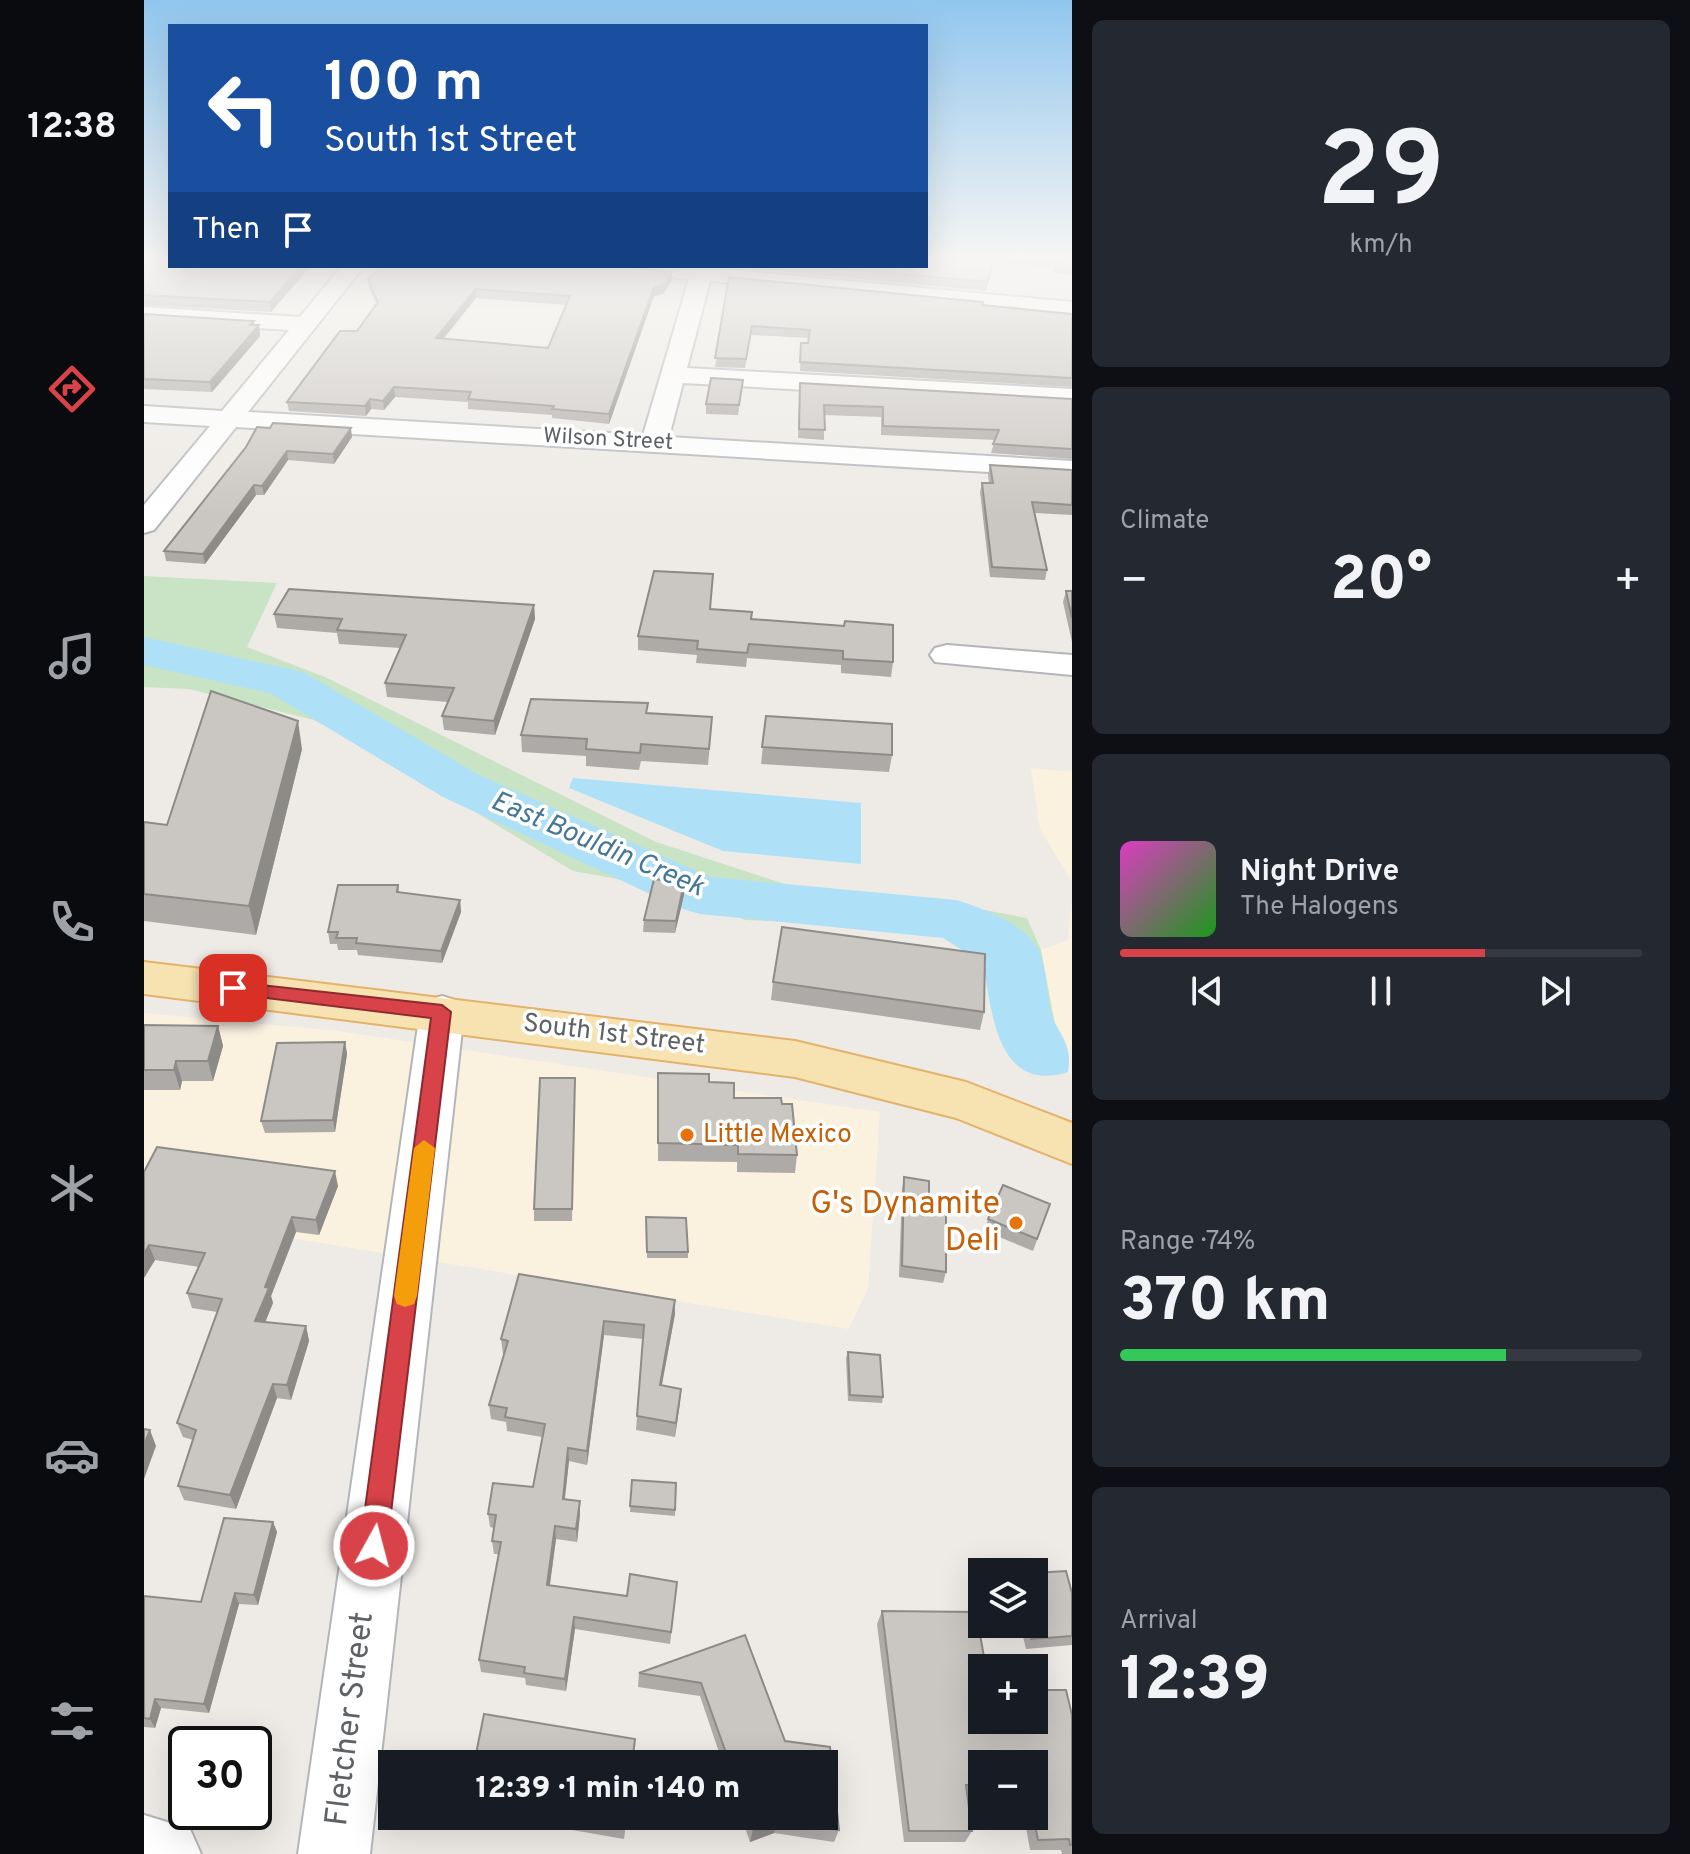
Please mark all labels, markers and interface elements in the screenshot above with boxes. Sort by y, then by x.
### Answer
text: 100 m [324,50,483,120]
icon: left [192,56,296,160]
text: 12:38 [27,105,117,151]
text: 29 [1317,111,1445,243]
text: South 1st Street [324,119,577,165]
icon: arrive [276,208,320,252]
text: Then [192,212,260,249]
text: km/h [1349,229,1413,262]
icon: directions [44,361,100,417]
street label: Wilson Street [542,423,674,457]
text: Climate [1120,505,1209,538]
text: 20° [1330,545,1432,621]
text: − [1120,555,1148,611]
text: + [1614,555,1642,611]
icon: music [44,628,100,684]
water label: East Bouldin Creek [485,784,710,906]
text: Night Drive [1240,854,1399,891]
text: The Halogens [1240,891,1399,924]
icon: phone [44,894,100,950]
pin [199,954,267,1022]
icon: arrive [211,966,255,1010]
icon: previous [1185,969,1229,1013]
icon: pause [1359,969,1403,1013]
icon: next [1533,969,1577,1013]
street label: South 1st Street [521,1007,707,1063]
place label: Little Mexico [703,1119,852,1152]
marker: Little Mexico [678,1126,696,1144]
icon: climate [44,1160,100,1216]
place label: G's Dynamite Deli [810,1185,1000,1262]
marker: G's Dynamite Deli [1007,1214,1025,1232]
text: Range · 74% [1120,1226,1256,1259]
text: 370 km [1120,1266,1330,1342]
icon: car [44,1427,100,1483]
position arrow [332,1504,416,1588]
map controls [968,1558,1048,1830]
button: layers [968,1558,1048,1638]
text: Arrival [1120,1605,1198,1638]
street label: Fletcher Street [318,1610,384,1828]
text: 12:39 [1120,1645,1270,1721]
button: + [968,1654,1048,1734]
icon: filters [44,1693,100,1749]
speed limit sign: 30 [168,1726,272,1830]
button: − [968,1750,1048,1830]
text: 12:39 · 1 min · 140 m [476,1771,740,1808]

